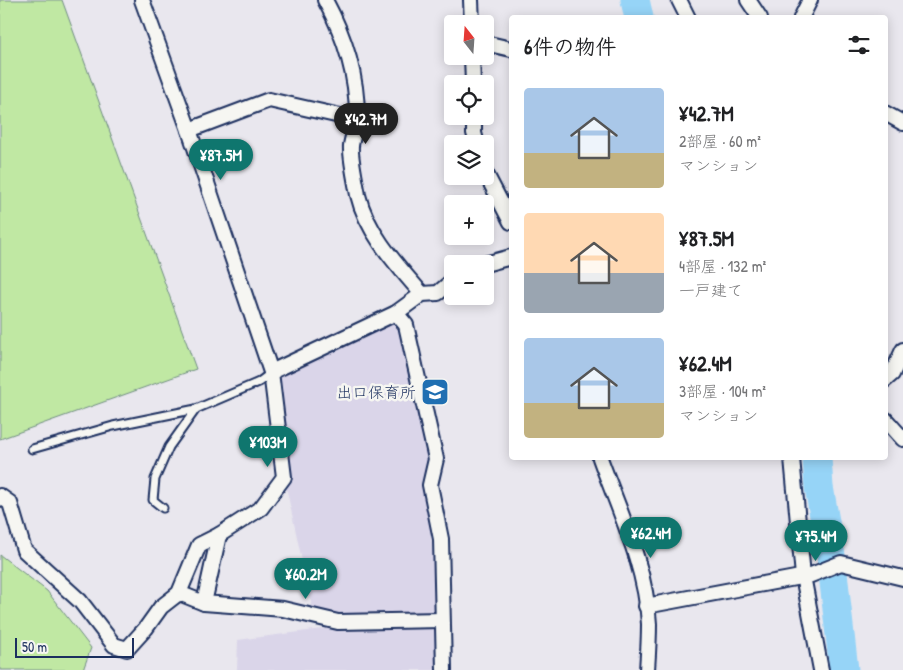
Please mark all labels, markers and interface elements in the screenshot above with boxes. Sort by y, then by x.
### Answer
north arrow [444,15,494,65]
map controls [444,15,494,305]
icon: filters [845,31,873,59]
text: 6件の物件 [524,32,616,61]
button: locate [444,75,494,125]
text: ¥42.7M [679,99,734,128]
pin: ¥42.7M [325,102,407,145]
text: ¥42.7M [345,108,387,130]
icon: home [564,108,624,168]
text: 2部屋 · 60 m² [679,130,761,152]
button: layers [444,135,494,185]
pin: ¥87.5M [180,138,262,181]
text: ¥87.5M [200,144,242,166]
text: マンション [679,154,758,176]
button: + [444,195,494,245]
text: ¥87.5M [679,224,734,253]
icon: home [564,233,624,293]
button: − [444,255,494,305]
text: 4部屋 · 132 m² [679,255,766,277]
text: 一戸建て [679,279,743,301]
text: ¥62.4M [679,349,732,378]
icon: home [564,358,624,418]
school or university icon: 出口保育所 [420,377,450,407]
text: 3部屋 · 104 m² [679,380,766,402]
place label: 出口保育所 [336,381,416,403]
text: マンション [679,404,758,426]
pin: ¥103M [233,426,303,468]
text: ¥103M [249,431,287,453]
pin: ¥62.4M [610,516,692,559]
pin: ¥75.4M [775,520,857,562]
text: ¥62.4M [631,522,671,544]
text: ¥75.4M [795,525,837,547]
pin: ¥60.2M [265,558,347,600]
text: ¥60.2M [285,563,327,585]
scale bar [15,635,134,658]
text: 50 m [22,637,47,656]

